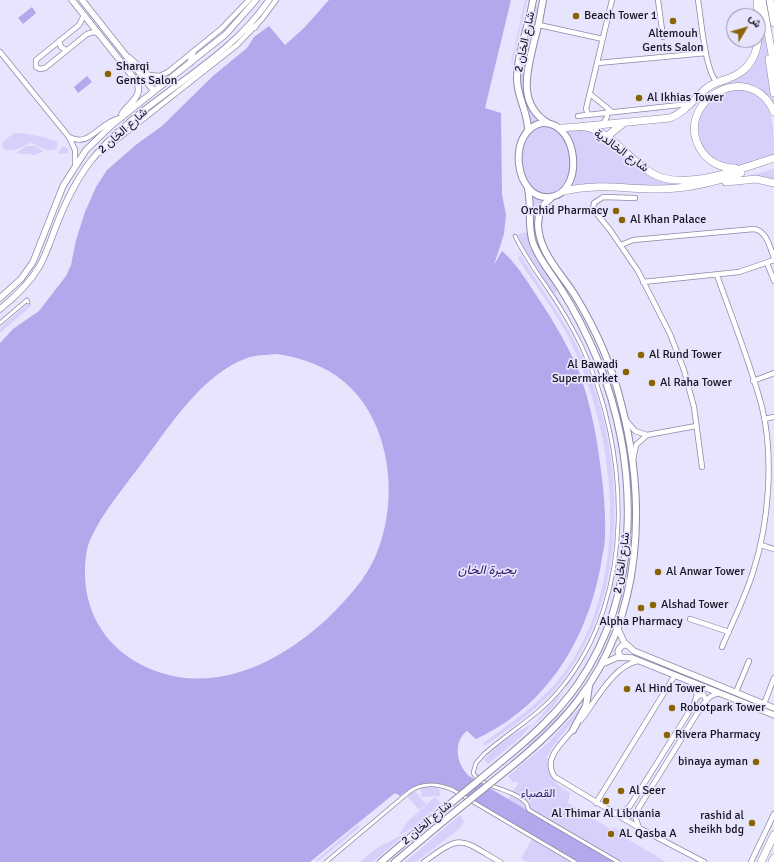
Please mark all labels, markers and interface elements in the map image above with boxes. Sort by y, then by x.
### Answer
north arrow [726,8,766,48]
place label: Beach Tower 1 [584,9,657,23]
street label: شارع الخان 2 [512,10,538,74]
marker: Beach Tower 1 [571,11,581,21]
text: ش [746,12,764,30]
marker: Altemouh Gents Salon [668,16,678,26]
place label: Altemouh Gents Salon [642,27,704,55]
place label: Sharqi Gents Salon [116,60,177,88]
marker: Sharqi Gents Salon [103,69,113,79]
place label: Al Ikhias Tower [647,91,724,105]
marker: Al Ikhias Tower [634,93,644,103]
street label: شارع الخان 2 [95,105,151,157]
street label: شارع الخالدية [591,126,651,176]
place label: Orchid Pharmacy [521,204,608,218]
marker: Orchid Pharmacy [611,206,621,216]
place label: Al Khan Palace [630,213,706,227]
marker: Al Khan Palace [617,215,627,225]
place label: Al Rund Tower [649,348,721,362]
marker: Al Rund Tower [636,350,646,360]
place label: Al Bawadi Supermarket [552,358,618,386]
marker: Al Bawadi Supermarket [621,367,631,377]
place label: Al Raha Tower [660,376,732,390]
marker: Al Raha Tower [647,378,657,388]
street label: شارع الخان 2 [611,532,633,594]
water label: بحيرة الخان [458,563,516,579]
place label: Al Anwar Tower [666,565,745,579]
marker: Al Anwar Tower [653,567,663,577]
place label: Alshad Tower [661,598,729,612]
marker: Alshad Tower [648,600,658,610]
marker: Alpha Pharmacy [636,603,646,613]
place label: Alpha Pharmacy [599,615,683,629]
place label: Al Hind Tower [635,682,705,696]
marker: Al Hind Tower [622,684,632,694]
place label: Robotpark Tower [680,701,765,715]
marker: Robotpark Tower [667,703,677,713]
place label: Rivera Pharmacy [675,728,760,742]
marker: Rivera Pharmacy [662,730,672,740]
place label: binaya ayman [678,755,748,769]
marker: binaya ayman [751,757,761,767]
place label: Al Seer [629,784,665,798]
marker: Al Seer [616,786,626,796]
park label: القصباء [521,787,555,801]
marker: Al Thimar Al Libnania [601,796,611,806]
street label: شارع الخان 2 [399,798,455,848]
place label: Al Thimar Al Libnania [551,807,661,821]
place label: rashid al sheikh bdg [689,809,744,837]
marker: rashid al sheikh bdg [747,818,757,828]
place label: AL Qasba A [619,827,677,841]
marker: AL Qasba A [606,829,616,839]

